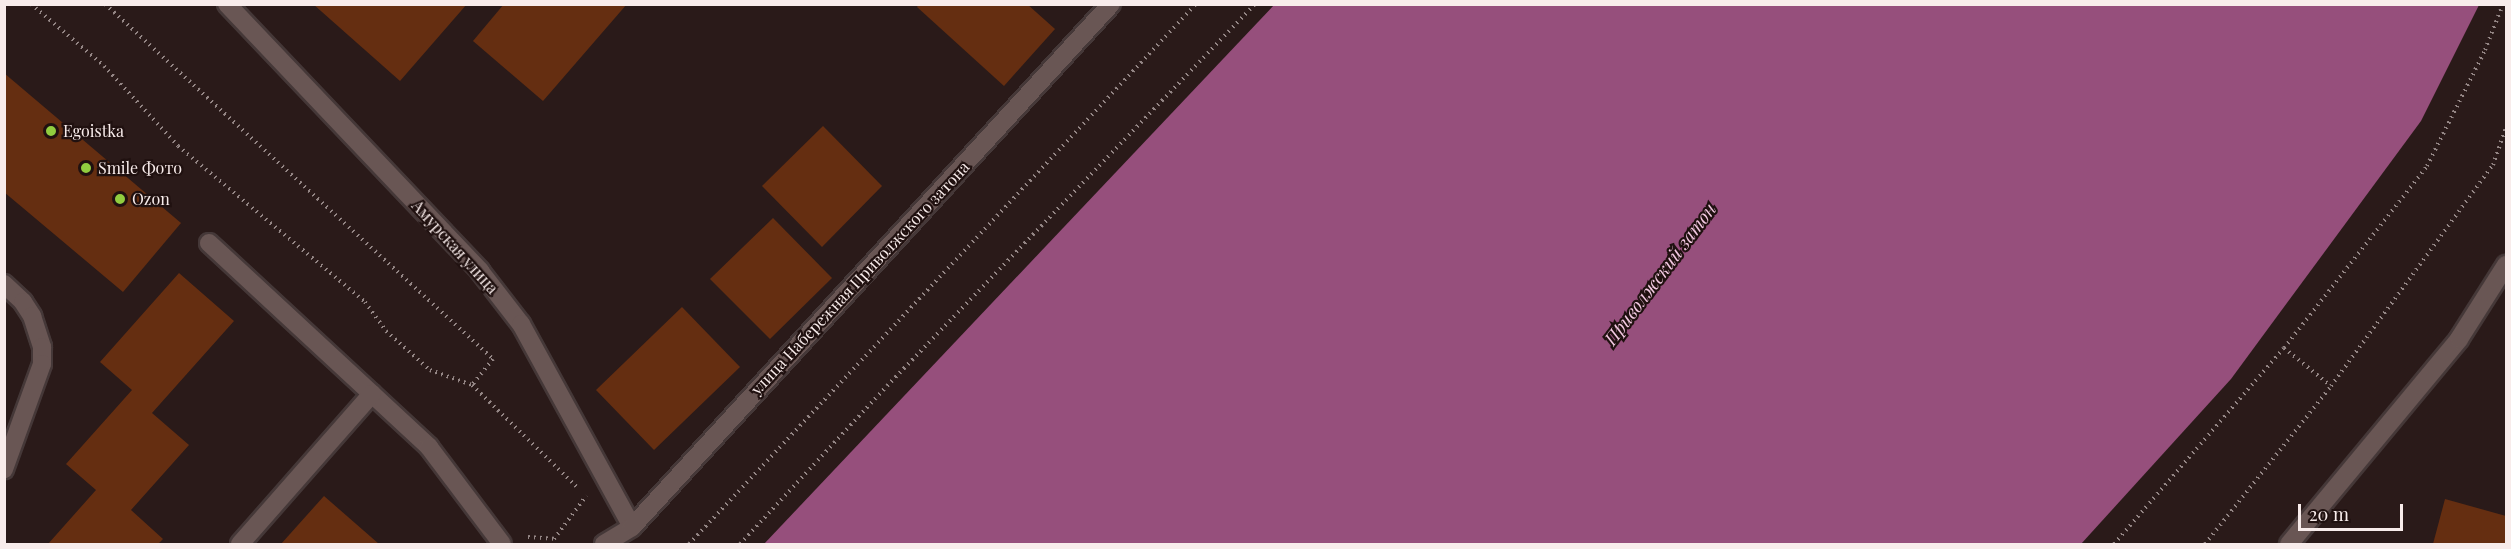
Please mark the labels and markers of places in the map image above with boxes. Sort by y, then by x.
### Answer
place label: Egoistka [63,121,124,141]
marker: Egoistka [44,124,58,138]
place label: Smile Фото [98,158,182,178]
marker: Smile Фото [79,161,93,175]
place label: Ozon [132,189,170,209]
marker: Ozon [113,192,127,206]

